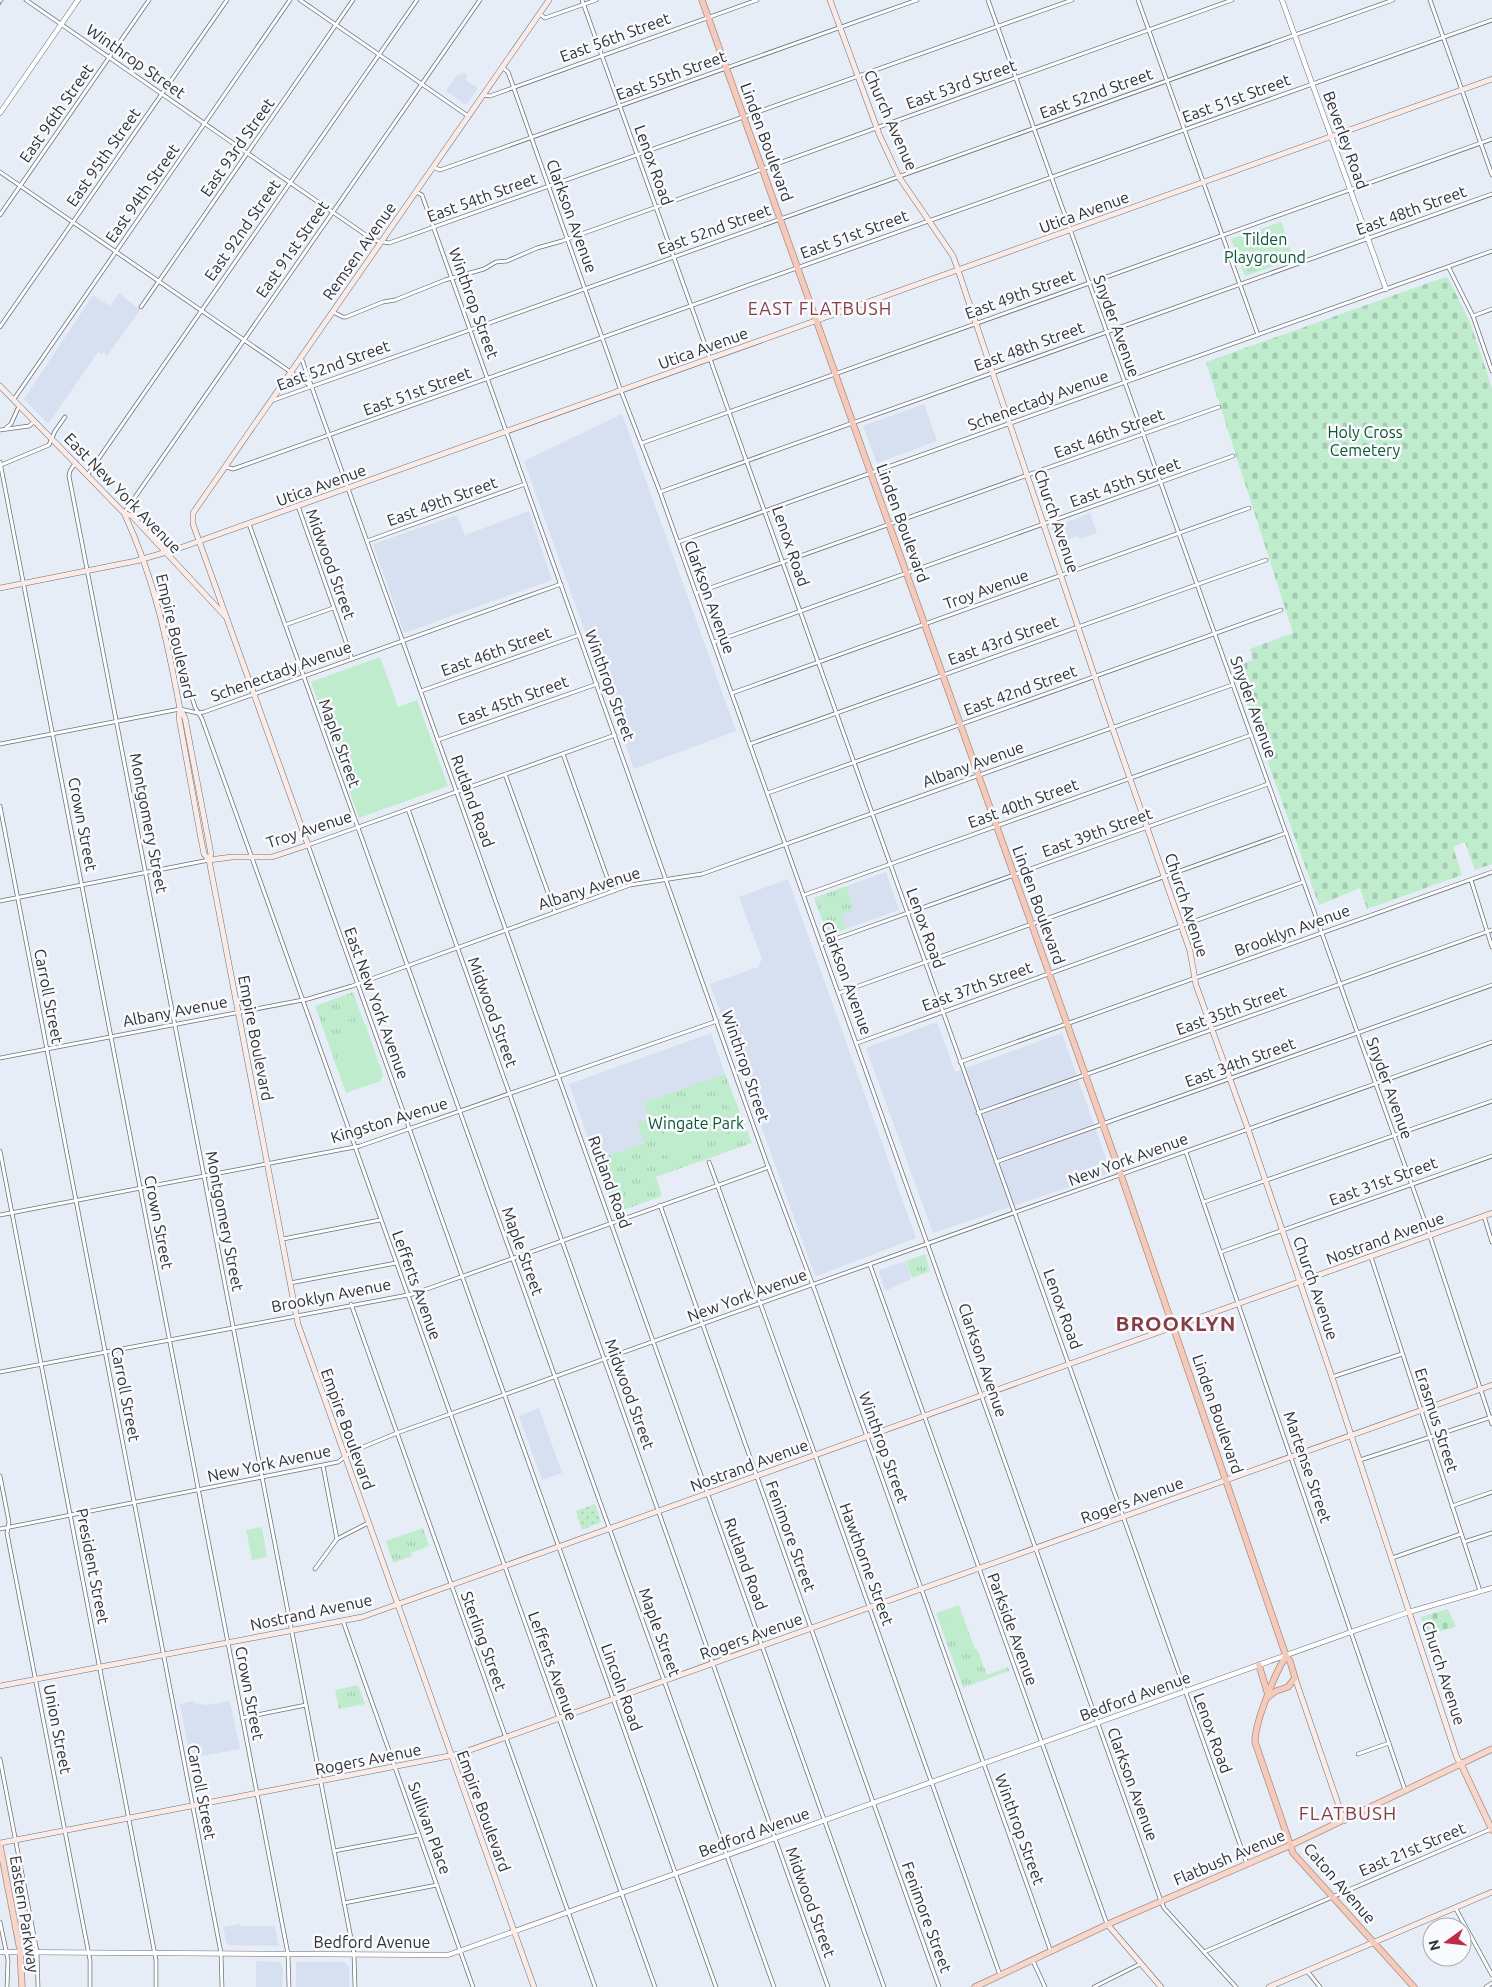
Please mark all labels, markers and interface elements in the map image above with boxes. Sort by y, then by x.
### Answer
street label: East 56th Street [557,8,673,65]
street label: Winthrop Street [83,20,190,102]
street label: East 55th Street [613,46,729,103]
street label: East 53rd Street [903,55,1019,112]
street label: East 96th Street [15,60,97,166]
street label: East 52nd Street [1037,64,1156,122]
street label: Church Avenue [861,67,921,173]
street label: East 51st Street [1179,70,1293,126]
street label: Linden Boulevard [737,80,797,204]
street label: Beverley Road [1320,89,1372,191]
street label: East 93rd Street [196,94,278,200]
street label: East 95th Street [62,104,144,210]
street label: Lenox Road [631,122,677,208]
street label: East 94th Street [101,140,183,246]
street label: Clarkson Avenue [543,157,601,275]
street label: East 54th Street [424,168,540,225]
street label: East 92nd Street [201,176,284,284]
street label: East 48th Street [1353,181,1469,238]
street label: Utica Avenue [1037,187,1131,237]
street label: East 91st Street [252,197,332,301]
street label: Remsen Avenue [319,199,399,303]
street label: East 52nd Street [655,200,774,258]
street label: East 51st Street [797,206,911,262]
park label: Tilden Playground [1224,230,1306,266]
street label: Winthrop Street [446,245,503,362]
street label: East 49th Street [962,265,1078,322]
street label: Snyder Avenue [1090,273,1144,379]
district label: EAST FLATBUSH [748,298,892,318]
street label: East 48th Street [971,317,1087,374]
street label: Utica Avenue [656,323,750,373]
street label: East 52nd Street [274,336,393,394]
street label: East 51st Street [360,363,474,419]
street label: Schenectady Avenue [965,366,1111,434]
street label: East 46th Street [1051,404,1167,461]
park label: Holy Cross Cemetery [1327,423,1403,459]
street label: East New York Avenue [61,429,185,557]
street label: East 45th Street [1067,453,1183,510]
street label: Utica Avenue [274,460,368,510]
street label: Linden Boulevard [873,461,933,585]
street label: Church Avenue [1031,467,1083,575]
street label: East 49th Street [384,472,500,529]
street label: Lenox Road [769,503,813,589]
street label: Midwood Street [303,506,360,622]
street label: Clarkson Avenue [681,538,739,656]
street label: Troy Avenue [941,565,1031,613]
street label: Empire Boulevard [153,572,199,700]
street label: East 43rd Street [945,611,1061,668]
street label: East 46th Street [438,622,554,679]
street label: Winthrop Street [582,627,639,744]
street label: Schenectady Avenue [208,637,354,705]
street label: Snyder Avenue [1227,654,1281,760]
street label: East 42nd Street [961,661,1080,719]
street label: East 45th Street [455,671,571,728]
street label: Maple Street [316,696,365,790]
street label: Albany Avenue [920,737,1026,791]
street label: Montgomery Street [127,751,172,895]
street label: Rutland Road [448,752,498,850]
street label: East 40th Street [965,774,1081,831]
street label: Crown Street [65,776,101,873]
street label: East 39th Street [1039,803,1155,860]
street label: Troy Avenue [264,807,354,851]
street label: Linden Boulevard [1009,843,1069,967]
street label: Church Avenue [1162,851,1212,959]
street label: Albany Avenue [536,863,642,913]
street label: Lenox Road [903,885,949,971]
street label: Brooklyn Avenue [1232,901,1352,959]
street label: Clarkson Avenue [818,919,876,1037]
street label: East New York Avenue [341,925,413,1081]
street label: Carroll Street [31,947,67,1046]
street label: Midwood Street [465,954,522,1070]
street label: East 37th Street [919,957,1035,1014]
street label: Empire Boulevard [235,974,277,1102]
street label: East 35th Street [1173,981,1289,1038]
street label: Albany Avenue [121,992,229,1030]
street label: Winthrop Street [718,1008,774,1125]
street label: East 34th Street [1182,1033,1298,1090]
street label: Snyder Avenue [1363,1035,1417,1141]
street label: Kingston Avenue [328,1094,450,1146]
park label: Wingate Park [648,1114,744,1132]
street label: New York Avenue [1066,1129,1190,1189]
street label: Rutland Road [585,1133,635,1231]
street label: Montgomery Street [203,1149,248,1293]
street label: East 31st Street [1326,1153,1440,1209]
street label: Crown Street [141,1174,177,1271]
street label: Maple Street [499,1204,548,1298]
street label: Nostrand Avenue [1323,1208,1447,1268]
street label: Lefferts Avenue [389,1228,445,1342]
street label: Church Avenue [1290,1234,1342,1342]
street label: New York Avenue [685,1265,809,1325]
street label: Lenox Road [1040,1266,1086,1352]
street label: Brooklyn Avenue [270,1275,392,1315]
street label: Clarkson Avenue [955,1301,1011,1419]
district label: BROOKLYN [1116,1311,1237,1335]
street label: Midwood Street [602,1336,659,1452]
street label: Carroll Street [108,1345,144,1444]
street label: Linden Boulevard [1189,1352,1247,1476]
street label: Empire Boulevard [318,1366,378,1492]
street label: Erasmus Street [1412,1366,1463,1475]
street label: Winthrop Street [856,1389,913,1506]
street label: Martense Street [1281,1409,1336,1526]
street label: Nostrand Avenue [687,1435,811,1495]
street label: New York Avenue [206,1441,332,1485]
street label: Rogers Avenue [1078,1473,1186,1527]
street label: Fenimore Street [763,1478,820,1595]
street label: Hawthorne Street [836,1500,898,1628]
street label: President Street [73,1507,113,1626]
street label: Rutland Road [721,1515,771,1613]
street label: Parkside Avenue [984,1570,1042,1688]
street label: Maple Street [636,1585,685,1679]
street label: Sterling Street [458,1589,511,1694]
street label: Nostrand Avenue [248,1590,374,1634]
street label: Lefferts Avenue [525,1609,581,1723]
street label: Rogers Avenue [697,1609,805,1663]
street label: Church Avenue [1419,1619,1469,1727]
street label: Lincoln Road [598,1641,646,1733]
street label: Crown Street [232,1645,268,1742]
street label: Bedford Avenue [1077,1668,1193,1724]
street label: Union Street [41,1683,76,1776]
street label: Lenox Road [1190,1690,1236,1776]
street label: Clarkson Avenue [1104,1725,1162,1843]
street label: Rogers Avenue [313,1740,423,1778]
street label: Carroll Street [184,1743,220,1842]
street label: Empire Boulevard [454,1748,514,1874]
street label: Winthrop Street [992,1771,1049,1888]
street label: Sullivan Place [405,1779,455,1877]
district label: FLATBUSH [1299,1802,1397,1824]
street label: Bedford Avenue [696,1804,812,1860]
street label: East 21st Street [1356,1818,1468,1879]
street label: Flatbush Avenue [1171,1825,1287,1889]
street label: Caton Avenue [1300,1839,1380,1927]
street label: Midwood Street [783,1844,840,1960]
street label: Eastern Parkway [7,1854,43,1974]
street label: Fenimore Street [899,1859,956,1976]
north arrow [1422,1917,1472,1967]
street label: Bedford Avenue [314,1933,430,1951]
text: N [1425,1938,1444,1952]

